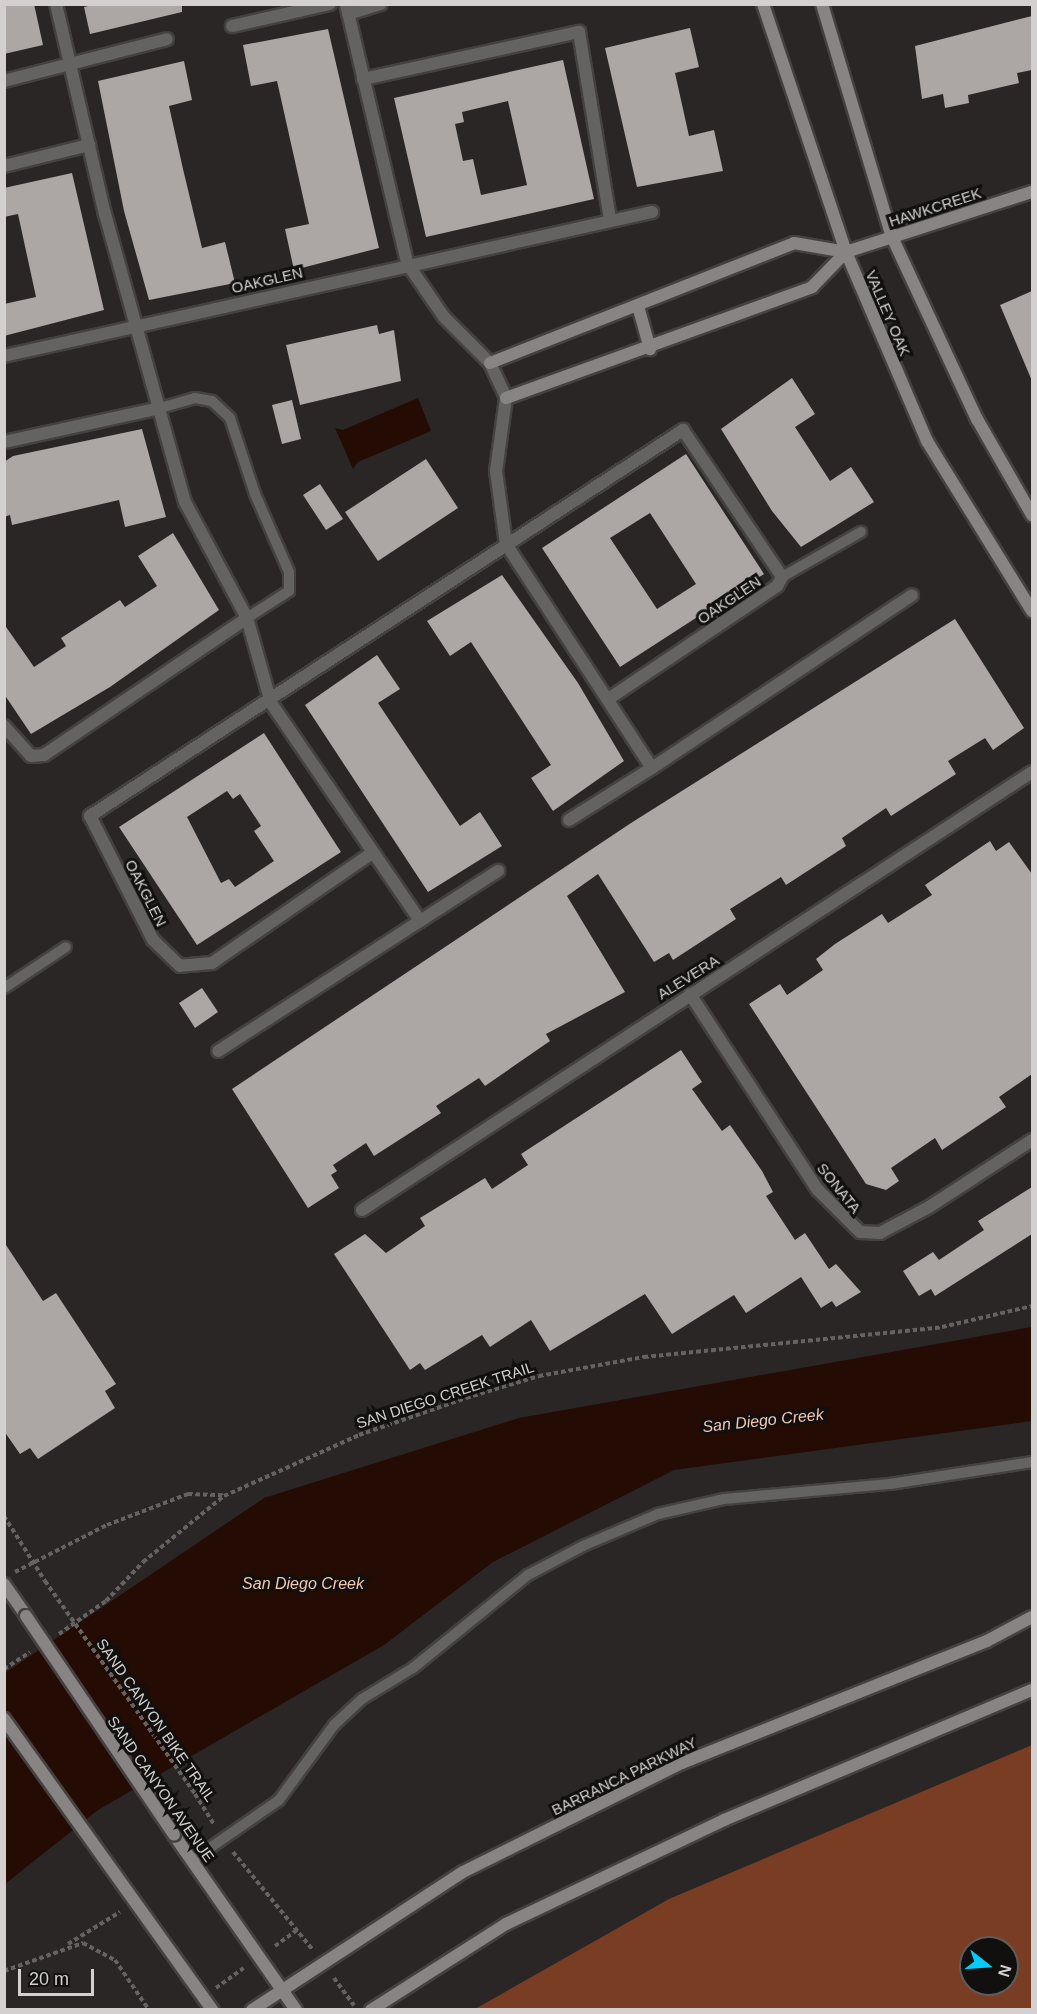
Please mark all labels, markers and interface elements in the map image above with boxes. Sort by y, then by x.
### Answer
street label: HAWKCREEK [887,184,983,230]
street label: OAKGLEN [230,263,304,297]
street label: VALLEY OAK [862,267,914,359]
street label: OAKGLEN [694,572,764,628]
street label: OAKGLEN [122,857,170,929]
street label: ALEVERA [654,951,722,1003]
street label: SONATA [813,1159,865,1217]
street label: SAN DIEGO CREEK TRAIL [354,1358,536,1432]
water label: San Diego Creek [701,1405,825,1437]
water label: San Diego Creek [242,1574,364,1594]
street label: SAND CANYON BIKE TRAIL [93,1635,219,1805]
street label: SAND CANYON AVENUE [104,1712,218,1866]
street label: BARRANCA PARKWAY [548,1733,700,1819]
north arrow [959,1936,1019,1996]
scale bar [21,1957,98,1995]
text: N [995,1963,1015,1979]
text: 20 m [29,1969,69,1989]

